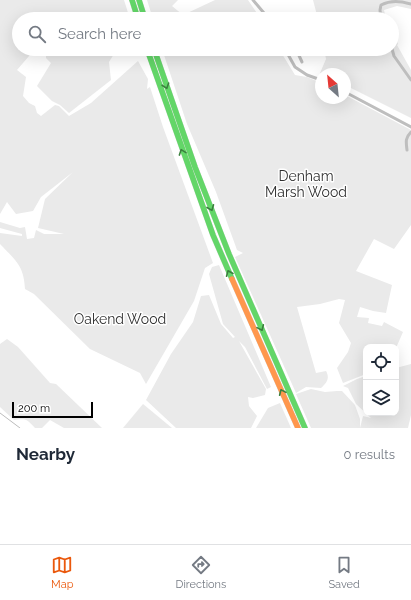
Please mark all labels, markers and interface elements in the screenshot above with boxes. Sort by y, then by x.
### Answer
search box [12,12,399,56]
icon: search [26,23,48,45]
text: Search here [58,25,141,43]
north arrow [315,68,351,104]
one-way arrow [161,82,170,89]
one-way arrow [179,149,187,156]
park label: Denham Marsh Wood [265,168,347,200]
one-way arrow [206,205,214,212]
one-way arrow [226,270,234,277]
park label: Oakend Wood [74,311,166,327]
one-way arrow [256,325,264,332]
map controls [363,344,399,416]
button: locate [363,344,399,380]
button: layers [363,380,399,416]
one-way arrow [279,389,287,397]
scale bar [12,400,93,419]
text: 200 m [18,402,50,415]
text: Nearby [16,444,75,464]
text: 0 results [344,447,395,462]
tab: Map [51,554,73,591]
tab: Directions [176,554,226,591]
tab: Saved [328,554,360,591]

